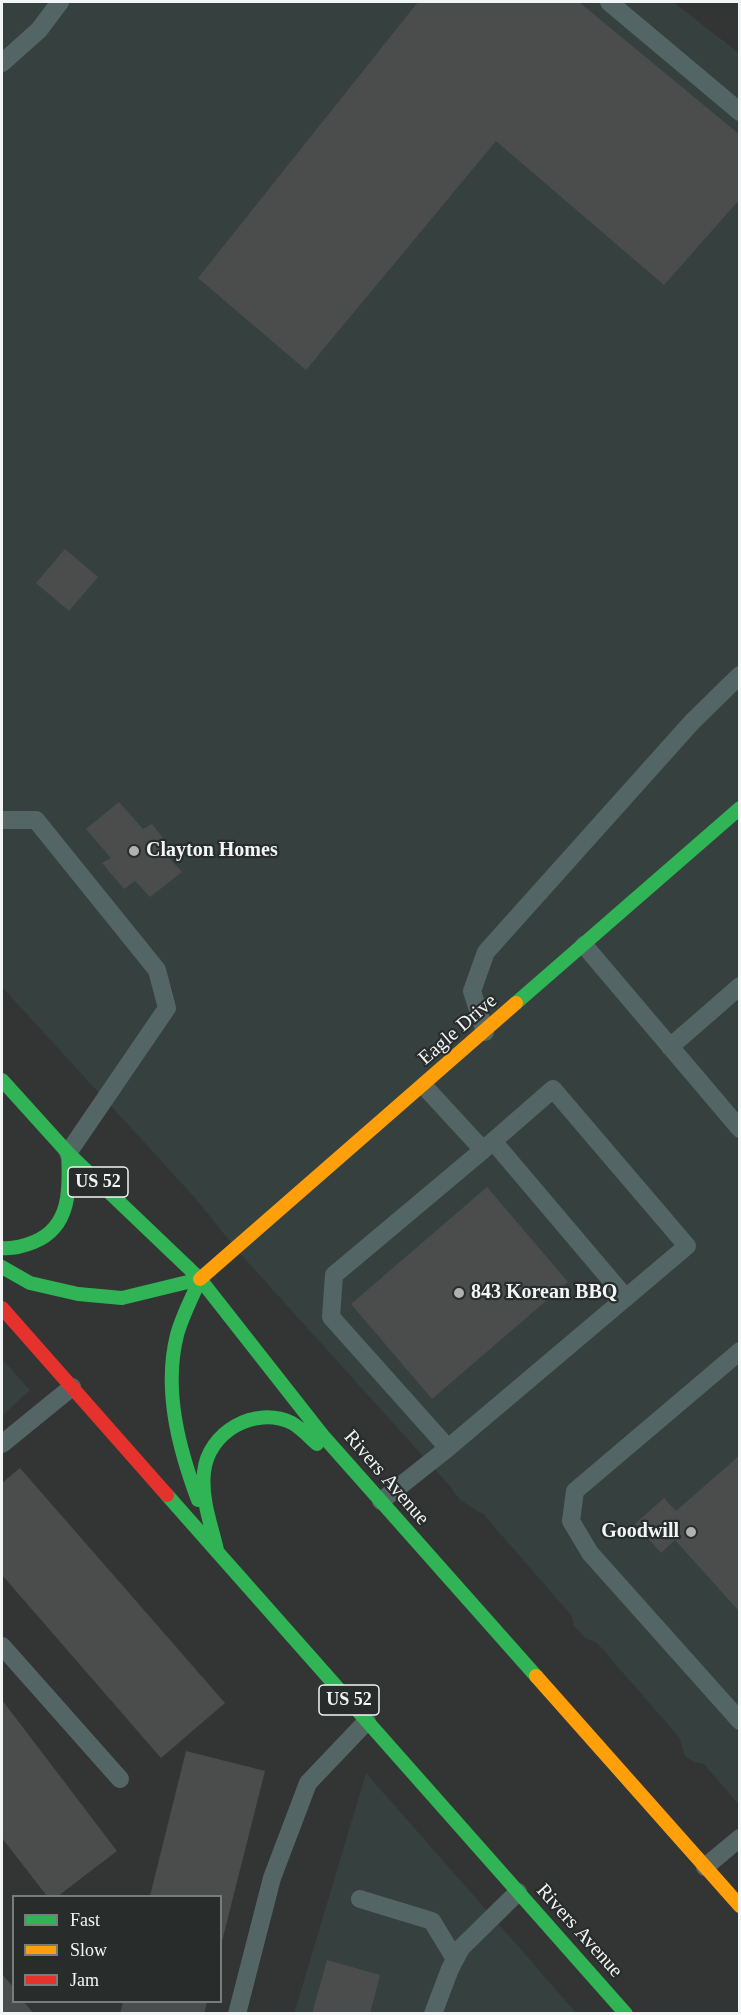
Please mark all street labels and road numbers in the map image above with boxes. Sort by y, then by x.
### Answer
street label: Eagle Drive [414,989,502,1071]
road number: US 52 [68,1167,128,1197]
street label: Rivers Avenue [338,1426,434,1530]
road number: US 52 [319,1685,379,1715]
street label: Rivers Avenue [531,1879,627,1983]

